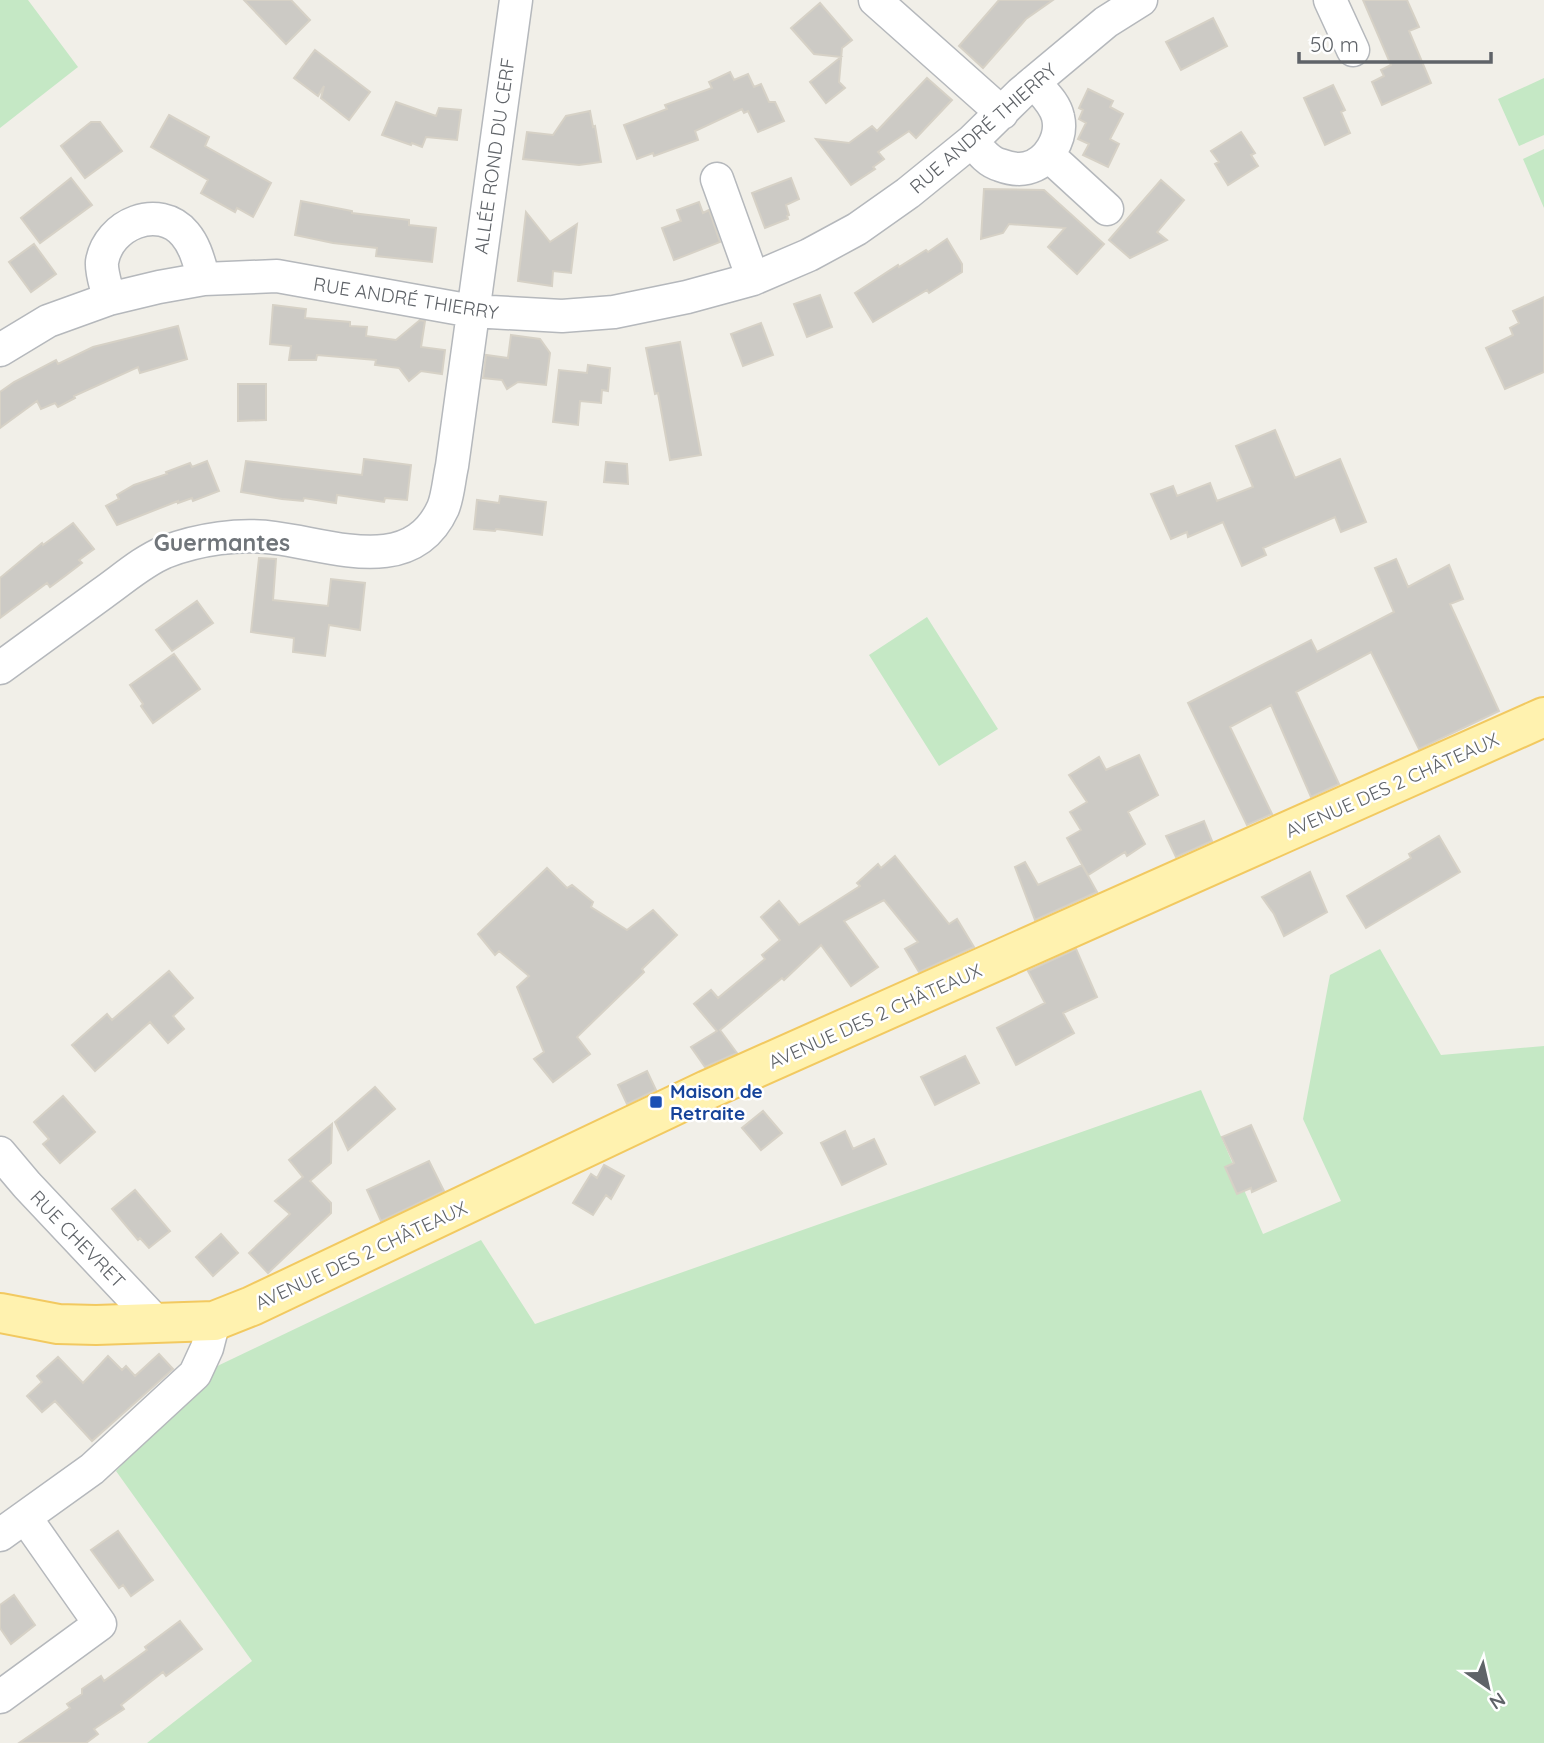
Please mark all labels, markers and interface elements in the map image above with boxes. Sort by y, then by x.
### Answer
scale bar [1299,21,1492,65]
text: 50 m [1310,31,1359,57]
street label: ALLÉE ROND DU CERF [468,56,520,256]
street label: RUE ANDRÉ THIERRY [905,57,1062,198]
street label: RUE ANDRÉ THIERRY [312,272,501,325]
district label: Guermantes [154,528,290,557]
street label: AVENUE DES 2 CHÂTEAUX [1282,727,1502,843]
street label: AVENUE DES 2 CHÂTEAUX [765,958,985,1074]
place label: Maison de Retraite [670,1079,763,1125]
marker: Maison de Retraite [648,1094,664,1110]
street label: RUE CHEVRET [25,1185,131,1293]
street label: AVENUE DES 2 CHÂTEAUX [251,1195,471,1315]
north arrow [1453,1652,1523,1722]
text: N [1485,1687,1510,1715]

